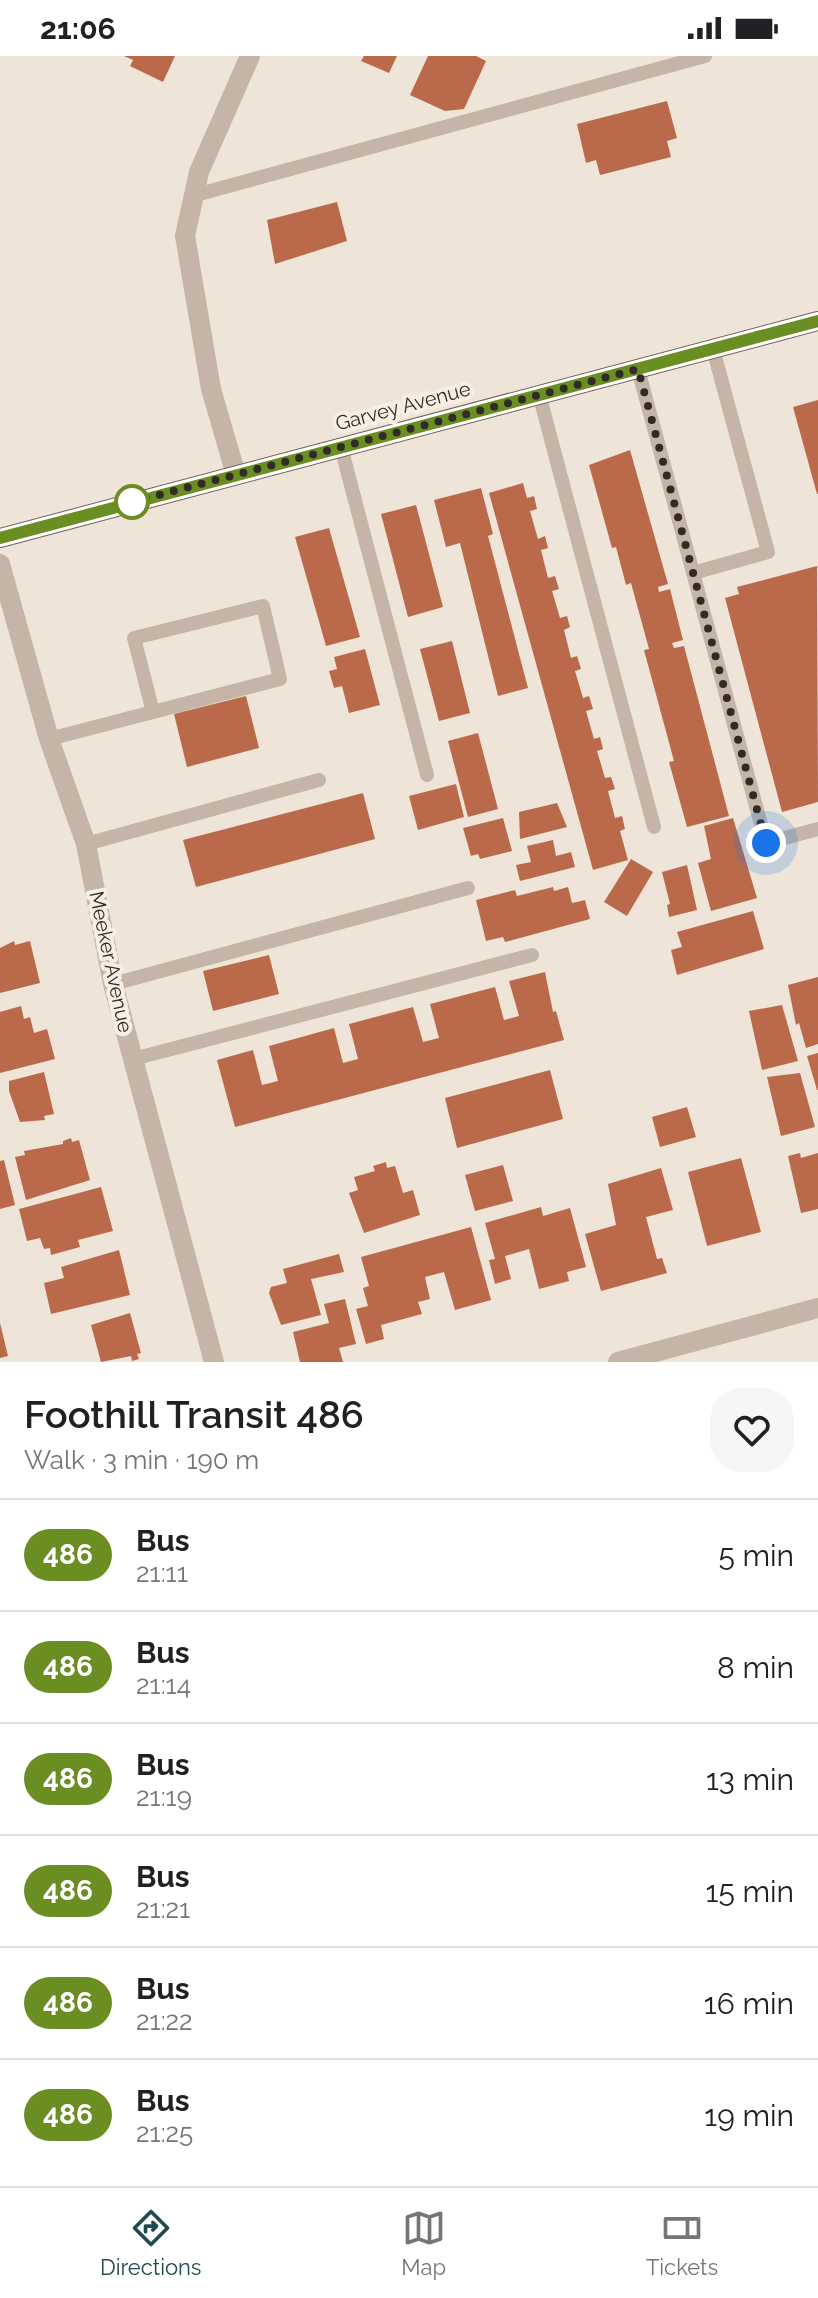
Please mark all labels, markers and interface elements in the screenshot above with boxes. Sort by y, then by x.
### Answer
text: 21:06 [40,11,116,46]
street label: Garvey Avenue [333,376,473,436]
unlabelled marker [115,485,149,519]
your location [746,823,786,863]
street label: Meeker Avenue [84,889,138,1035]
button: heart [710,1388,794,1472]
text: Foothill Transit 486 [24,1392,364,1437]
text: Walk · 3 min · 190 m [24,1445,259,1475]
text: Bus [136,1523,190,1558]
text: 486 [43,1538,93,1571]
text: 5 min [718,1538,794,1573]
text: 21:11 [136,1558,188,1588]
text: Bus [136,1635,190,1670]
text: 486 [43,1650,93,1683]
text: 8 min [717,1650,794,1685]
text: 21:14 [136,1670,191,1700]
text: Bus [136,1747,190,1782]
text: 486 [43,1762,93,1795]
text: 13 min [706,1762,794,1797]
text: 21:19 [136,1782,192,1812]
text: Bus [136,1859,190,1894]
text: 486 [43,1874,93,1907]
text: 15 min [706,1874,794,1909]
text: 21:21 [136,1894,190,1924]
text: Bus [136,1971,190,2006]
text: 486 [43,1986,93,2019]
text: 16 min [704,1986,794,2021]
text: 21:22 [136,2006,193,2036]
text: Bus [136,2083,190,2118]
text: 486 [43,2098,93,2131]
text: 19 min [704,2098,794,2133]
text: 21:25 [136,2118,193,2148]
tab: Directions [100,2206,202,2280]
tab: Map [401,2206,446,2280]
tab: Tickets [646,2206,718,2280]

